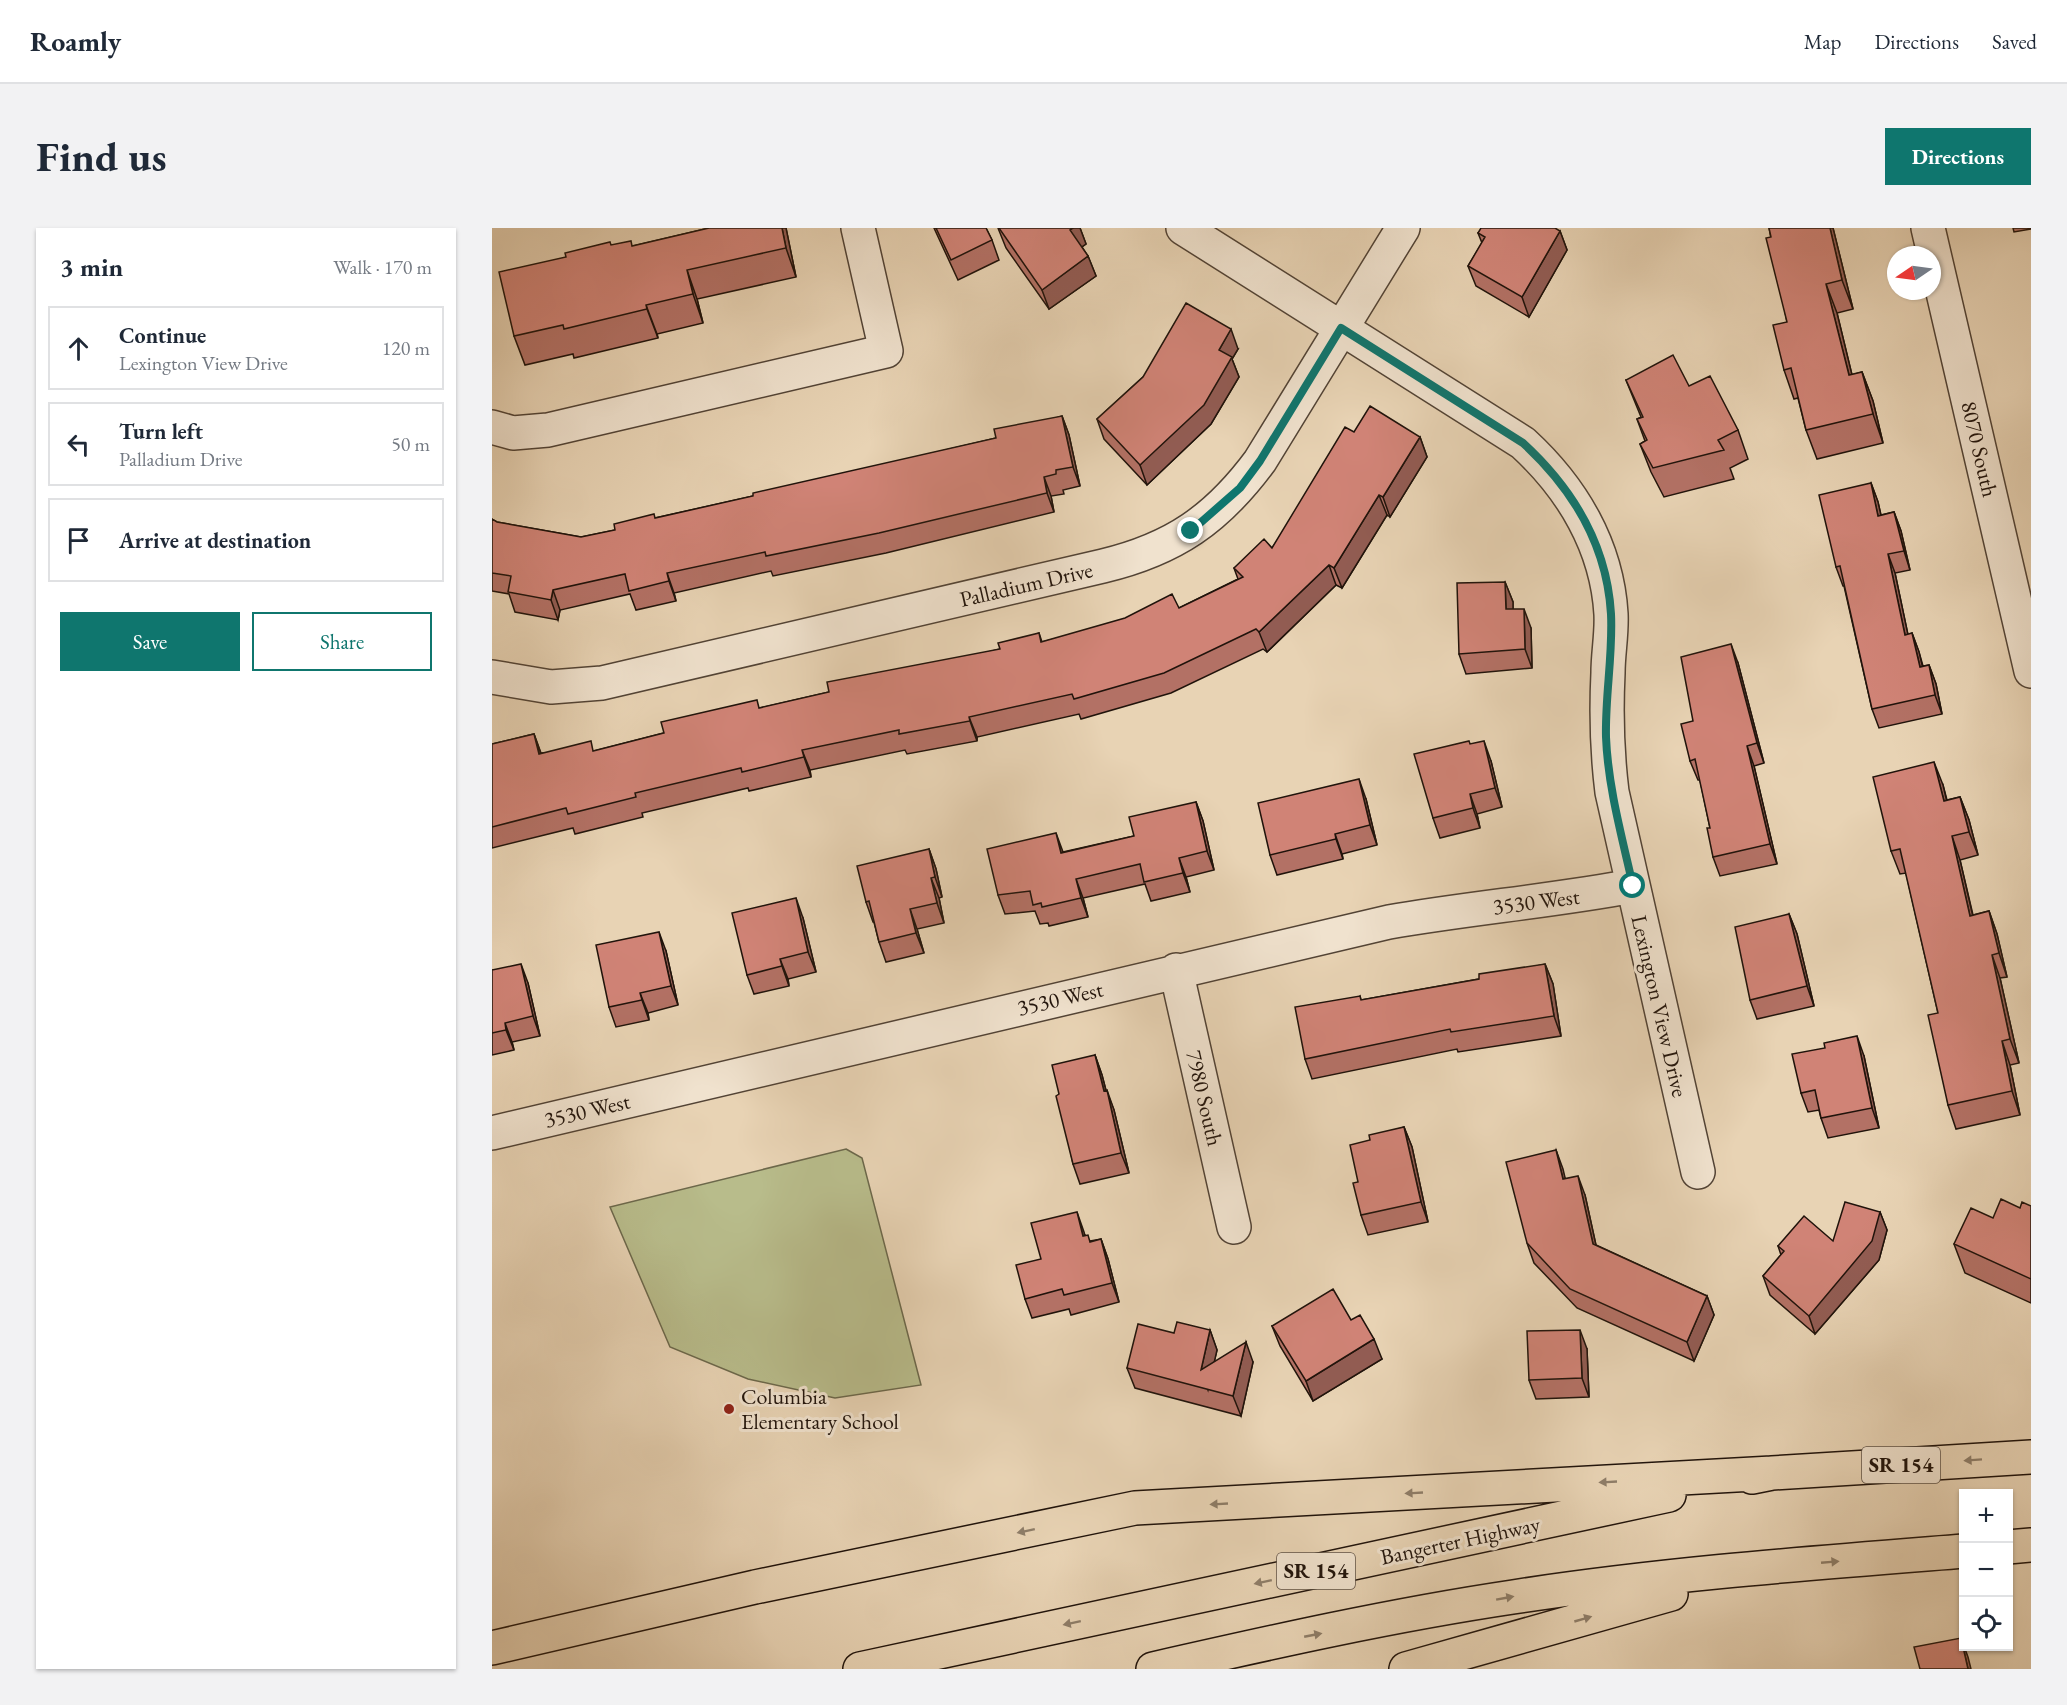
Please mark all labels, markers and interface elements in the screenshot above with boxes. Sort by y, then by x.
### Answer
text: Roamly [30,23,121,59]
text: Map [1804,28,1841,55]
text: Directions [1874,28,1959,55]
text: Saved [1992,28,2037,55]
button: Directions [1885,128,2031,185]
text: Find us [36,129,167,184]
north arrow [1887,246,1941,300]
text: 3 min [60,250,123,284]
text: Walk · 170 m [333,254,432,280]
text: Continue [119,321,206,350]
icon: ahead [62,332,95,365]
text: 120 m [382,335,430,361]
text: Lexington View Drive [119,350,288,376]
street label: 8070 South [1954,398,2005,500]
text: Turn left [119,417,203,446]
icon: left [62,428,95,461]
text: 50 m [391,431,430,457]
text: Palladium Drive [119,446,242,472]
route end [1177,517,1203,543]
icon: arrive [62,524,95,557]
text: Arrive at destination [119,526,311,555]
street label: Palladium Drive [957,555,1096,614]
button: Save [60,612,240,671]
button: Share [252,612,432,671]
route start [1619,872,1645,898]
street label: 3530 West [1491,882,1581,921]
street label: Lexington View Drive [1624,912,1695,1100]
street label: 3530 West [1014,975,1106,1022]
street label: 7980 South [1179,1047,1230,1149]
street label: 3530 West [541,1087,633,1134]
place label: Columbia Elementary School [741,1382,899,1436]
marker: Columbia Elementary School [722,1402,736,1416]
road number: SR 154 [1862,1447,1940,1483]
one-way arrow [1963,1456,1982,1465]
one-way arrow [1599,1478,1618,1487]
one-way arrow [1404,1488,1423,1498]
map controls [1959,1489,2013,1651]
button: + [1959,1489,2013,1543]
one-way arrow [1209,1499,1228,1508]
street label: Bangerter Highway [1378,1509,1543,1572]
one-way arrow [1017,1527,1036,1536]
button: − [1959,1543,2013,1597]
road number: SR 154 [1277,1553,1355,1589]
one-way arrow [1820,1557,1839,1566]
one-way arrow [1253,1578,1272,1588]
one-way arrow [1495,1593,1514,1602]
button: locate [1959,1597,2013,1651]
one-way arrow [1574,1614,1592,1623]
one-way arrow [1063,1619,1081,1629]
one-way arrow [1304,1630,1323,1639]

